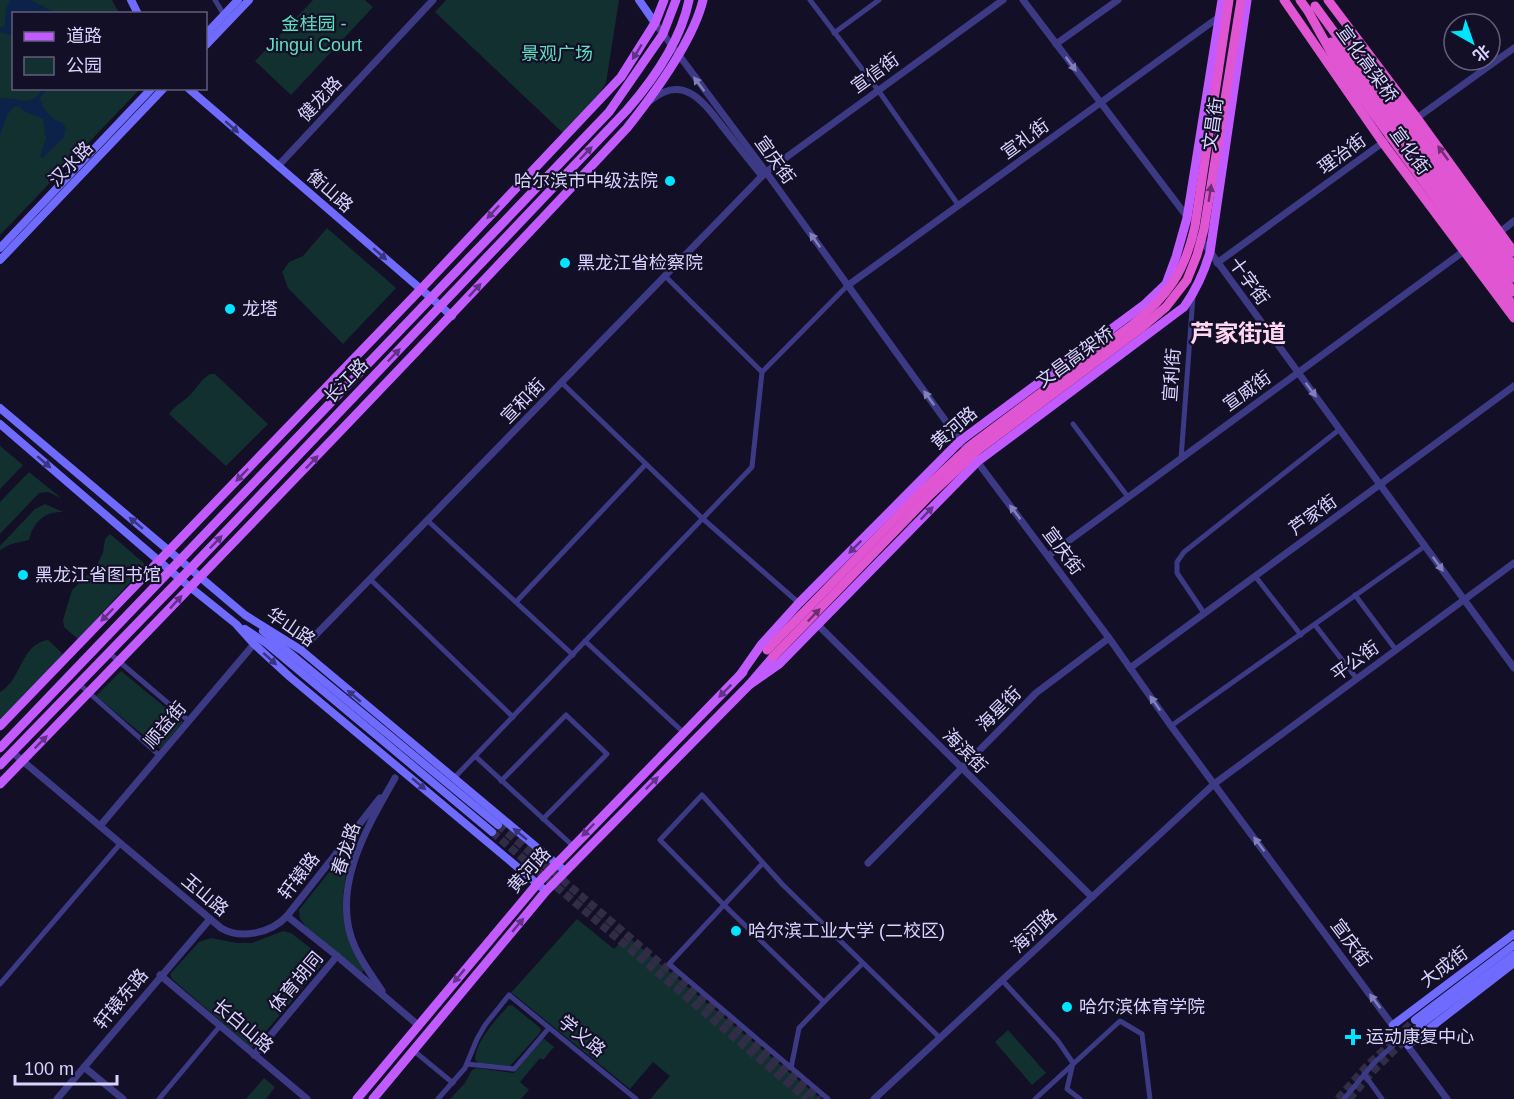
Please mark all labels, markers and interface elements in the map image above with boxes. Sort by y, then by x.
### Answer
legend [12,12,207,90]
north arrow [1442,12,1502,72]
park label: 金桂园 - Jingui Court [266,14,362,55]
street label: 宣化高架桥 [1332,22,1402,106]
text: 道路 [66,26,102,46]
text: 北 [1470,41,1493,65]
one-way arrow [631,43,642,60]
park label: 景观广场 [521,44,593,64]
street label: 宣信街 [847,49,903,97]
text: 公园 [66,56,102,76]
one-way arrow [1064,56,1077,72]
street label: 健龙路 [294,72,346,126]
one-way arrow [693,76,705,92]
street label: 文昌街 [1199,96,1227,152]
street label: 宣礼街 [997,115,1053,163]
one-way arrow [225,120,240,134]
street label: 宣化街 [1386,123,1434,179]
street label: 理治街 [1314,130,1370,178]
street label: 宣庆街 [751,132,799,188]
street label: 汉水路 [45,138,97,190]
one-way arrow [579,146,593,160]
one-way arrow [1437,146,1449,162]
street label: 衡山路 [303,166,357,216]
place label: 哈尔滨市中级法院 [514,171,658,191]
marker: 哈尔滨市中级法院 [663,174,677,188]
one-way arrow [1206,183,1215,202]
one-way arrow [486,205,500,220]
one-way arrow [809,233,821,249]
one-way arrow [372,247,387,260]
place label: 黑龙江省检察院 [577,253,703,273]
street label: 十字街 [1225,253,1273,309]
marker: 黑龙江省检察院 [558,256,572,270]
one-way arrow [468,283,482,298]
place label: 龙塔 [242,299,278,319]
marker: 龙塔 [223,302,237,316]
district label: 芦家街道 [1190,320,1286,347]
street label: 文昌高架桥 [1033,322,1117,392]
one-way arrow [387,347,401,362]
street label: 宣利街 [1160,347,1184,403]
street label: 长江路 [320,355,372,407]
street label: 宣威街 [1219,367,1275,415]
street label: 宣和街 [497,375,549,427]
one-way arrow [1305,381,1317,397]
one-way arrow [923,391,935,407]
street label: 黄河路 [927,403,981,453]
one-way arrow [36,455,51,468]
one-way arrow [304,455,318,469]
one-way arrow [236,467,250,481]
street label: 芦家街 [1285,491,1341,539]
one-way arrow [1009,504,1021,519]
one-way arrow [920,506,934,521]
one-way arrow [129,517,144,530]
street label: 宣庆街 [1039,523,1087,579]
one-way arrow [209,534,223,549]
one-way arrow [848,540,862,554]
one-way arrow [1432,557,1444,572]
place label: 黑龙江省图书馆 [35,565,161,585]
marker: 黑龙江省图书馆 [16,568,30,582]
one-way arrow [169,595,182,610]
street label: 华山路 [263,604,319,650]
one-way arrow [100,607,114,621]
one-way arrow [807,608,821,623]
street label: 平公街 [1327,637,1383,685]
one-way arrow [262,652,277,665]
one-way arrow [718,683,732,697]
street label: 海星街 [973,683,1025,735]
one-way arrow [346,689,362,702]
one-way arrow [1149,695,1161,711]
street label: 顺益街 [140,698,190,752]
street label: 海滨街 [939,725,991,777]
one-way arrow [33,736,47,750]
one-way arrow [644,777,658,791]
one-way arrow [412,778,427,790]
street label: 春龙路 [328,820,364,878]
one-way arrow [582,823,596,837]
one-way arrow [513,828,528,841]
one-way arrow [1253,837,1265,852]
street label: 黄河路 [504,843,554,897]
street label: 轩辕路 [274,849,324,903]
street label: 玉山路 [178,870,232,920]
street label: 海河路 [1007,905,1061,957]
street label: 宣庆街 [1327,915,1375,971]
one-way arrow [511,918,524,933]
place label: 哈尔滨工业大学 (二校区) [748,921,945,941]
marker: 哈尔滨工业大学 (二校区) [729,924,743,938]
street label: 大成街 [1416,943,1472,991]
street label: 体育胡同 [265,948,327,1016]
street label: 轩辕东路 [90,965,152,1033]
one-way arrow [453,968,466,984]
one-way arrow [1369,993,1381,1009]
street label: 长白山路 [209,995,277,1057]
place label: 哈尔滨体育学院 [1079,997,1205,1017]
marker: 哈尔滨体育学院 [1060,1000,1074,1014]
street label: 学义路 [555,1011,609,1061]
place label: 运动康复中心 [1366,1027,1474,1047]
marker: 运动康复中心 [1344,1028,1362,1046]
scale bar [15,1048,117,1086]
text: 100 m [24,1059,74,1079]

